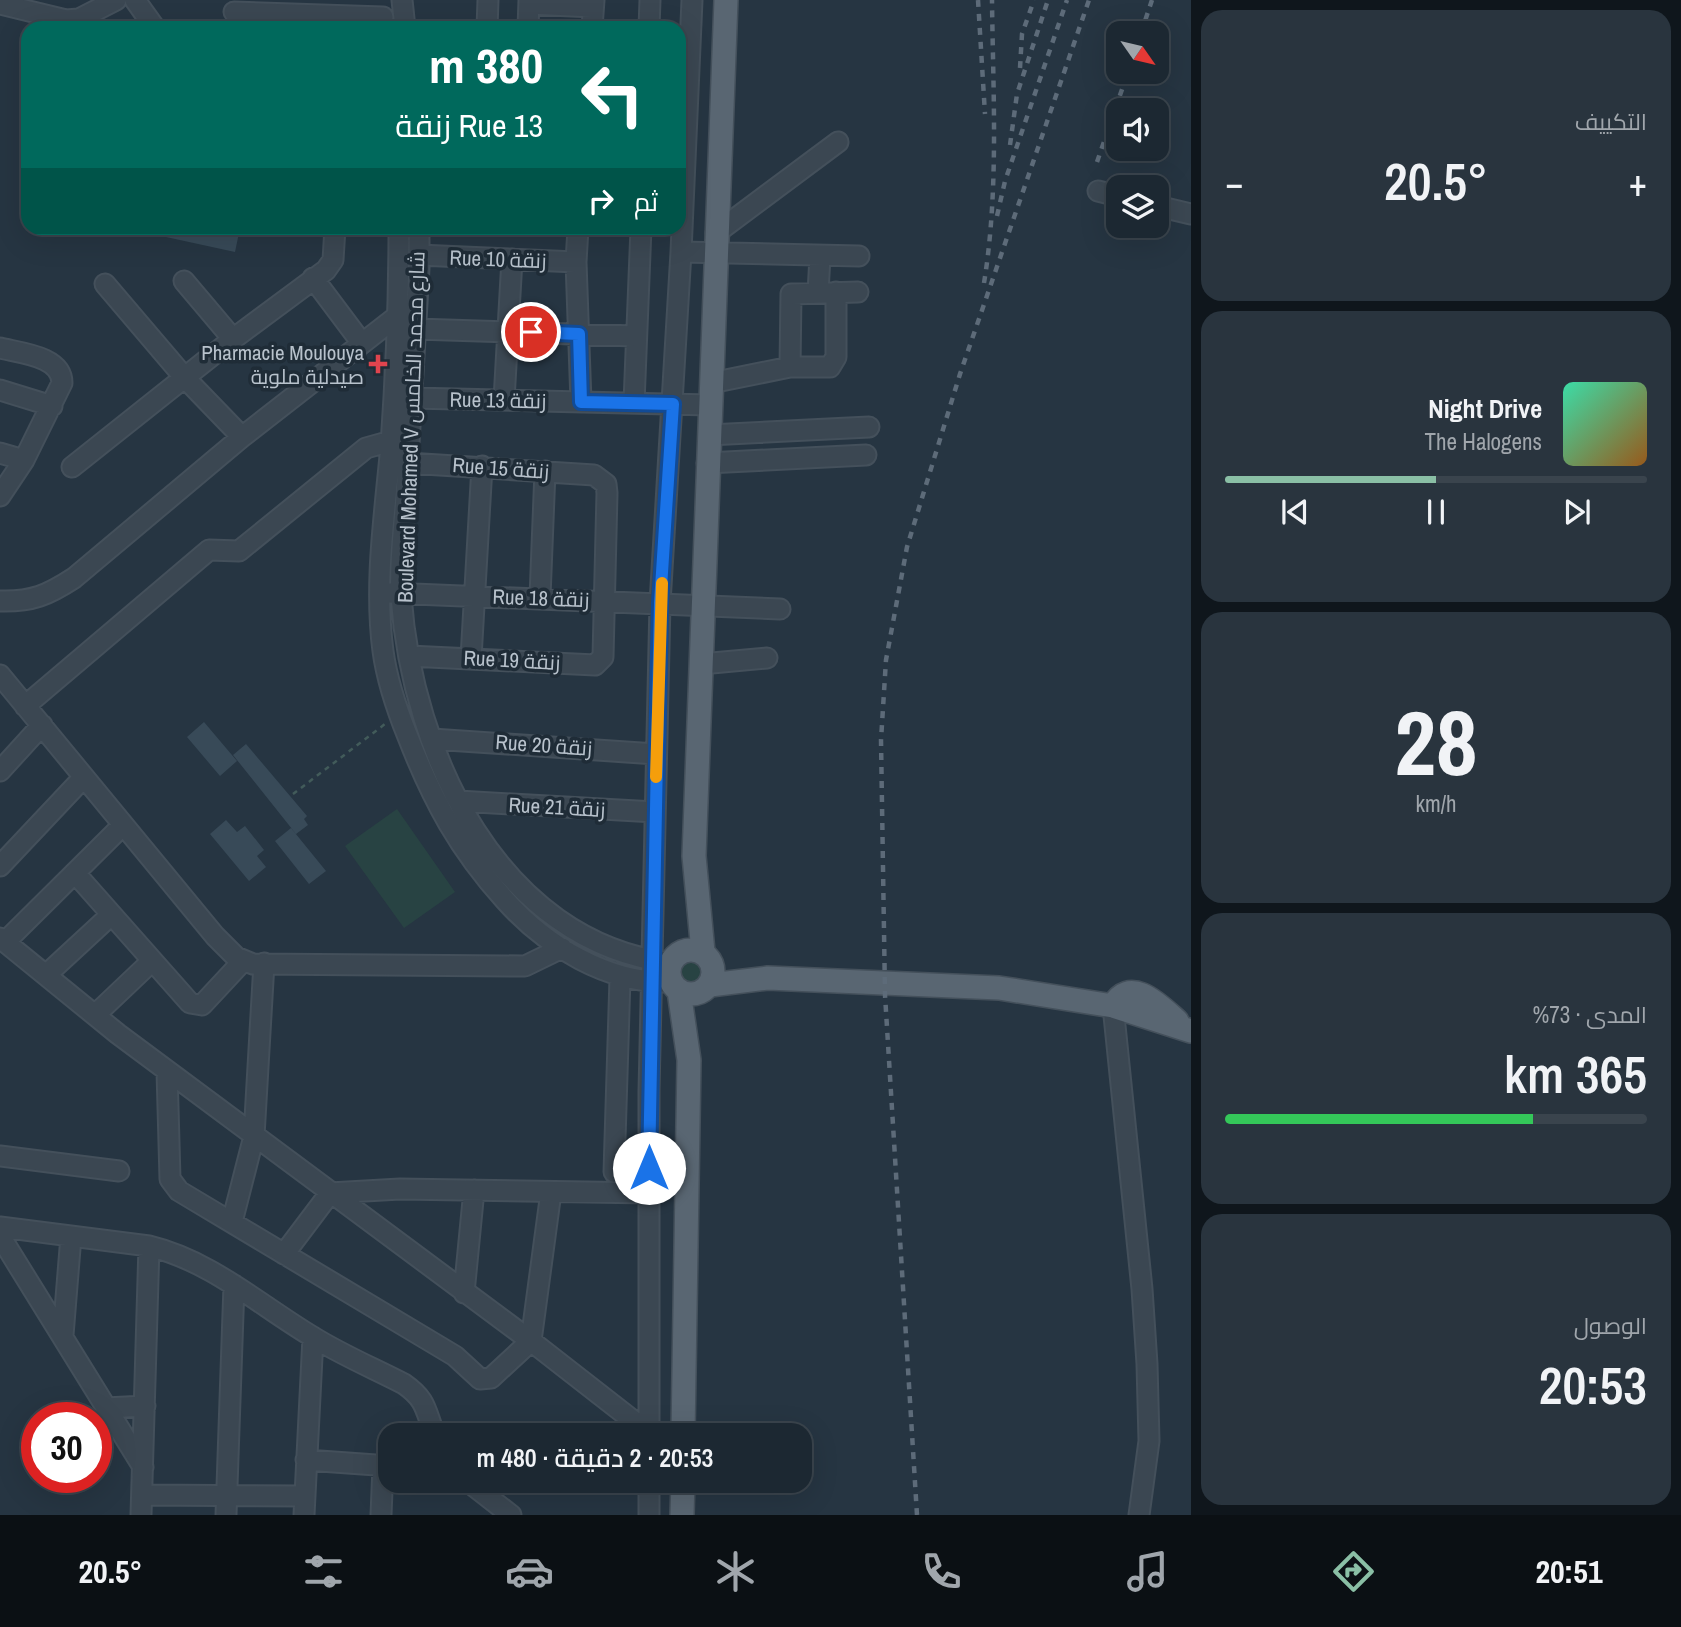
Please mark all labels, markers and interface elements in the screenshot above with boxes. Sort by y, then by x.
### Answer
north arrow [1106,21,1169,84]
map controls [1106,21,1169,238]
text: 380 m [429,32,543,98]
icon: left [567,49,658,140]
button: sound [1106,98,1169,161]
text: Rue 13 زنقة [395,104,543,147]
text: التكييف [1575,106,1647,137]
text: 20.5° [1384,146,1488,216]
text: − [1225,157,1243,208]
text: + [1629,157,1647,208]
button: layers [1106,175,1169,238]
icon: right [582,182,620,220]
text: ثم [634,184,658,219]
street label: Rue 10 زنقة [449,243,547,275]
street label: Boulevard Mohamed V شارع محمد الخامس [390,251,432,603]
pin [501,302,561,362]
icon: arrive [512,313,550,351]
place label: Pharmacie Moulouya صيدلية ملوية [201,338,364,391]
marker: Pharmacie Moulouya صيدلية ملوية [370,356,386,372]
street label: Rue 13 زنقة [449,385,547,415]
text: Night Drive [1428,391,1542,426]
text: The Halogens [1425,426,1542,457]
street label: Rue 15 زنقة [452,450,550,486]
icon: previous [1276,493,1314,531]
icon: pause [1417,493,1455,531]
icon: next [1558,493,1596,531]
street label: Rue 18 زنقة [492,582,590,614]
street label: Rue 19 زنقة [463,643,561,677]
text: 28 [1395,681,1478,803]
street label: Rue 20 زنقة [495,727,593,763]
text: km/h [1416,788,1456,819]
street label: Rue 21 زنقة [508,790,606,824]
text: المدى · 73% [1533,999,1647,1030]
text: 365 km [1504,1039,1647,1109]
position arrow [612,1131,686,1205]
text: الوصول [1574,1310,1647,1341]
text: 20:53 [1539,1350,1647,1420]
speed limit sign: 30 [21,1402,112,1493]
text: 20:53 · 2 دقيقة · 480 m [477,1440,713,1475]
icon: filters [299,1547,348,1596]
icon: car [505,1547,554,1596]
icon: climate [711,1547,760,1596]
icon: phone [917,1547,966,1596]
icon: music [1123,1547,1172,1596]
icon: directions [1329,1547,1378,1596]
text: 20.5° [79,1550,142,1593]
text: 20:51 [1535,1550,1603,1593]

